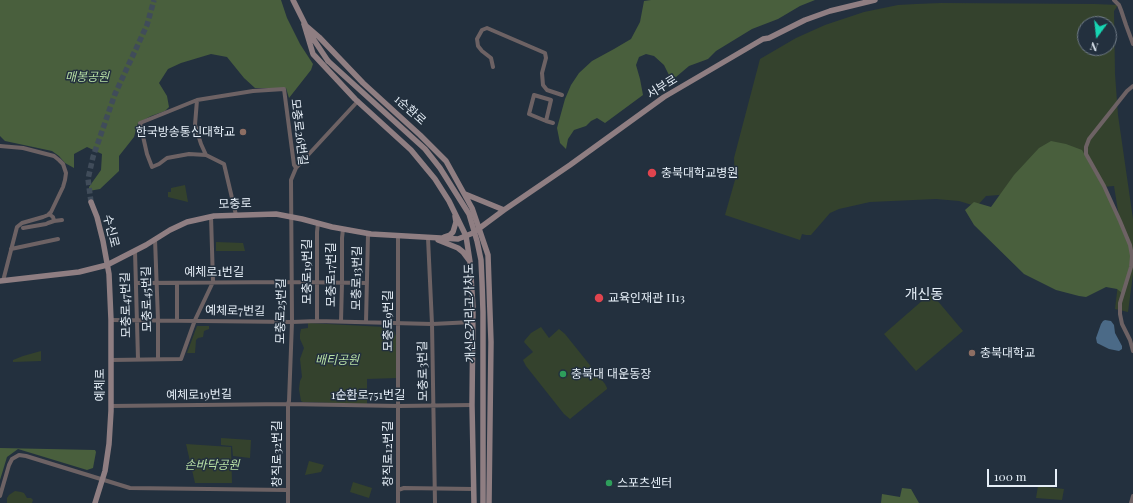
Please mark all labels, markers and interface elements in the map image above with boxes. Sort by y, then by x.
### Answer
north arrow [1077,16,1117,56]
text: N [1088,39,1100,55]
park label: 매봉공원 [65,70,109,84]
street label: 서부로 [644,72,680,102]
street label: 1순환로 [391,92,429,128]
street label: 모충로26번길 [288,98,310,166]
place label: 한국방송통신대학교 [136,125,235,139]
marker: 한국방송통신대학교 [238,127,248,137]
place label: 충북대학교병원 [661,166,738,180]
marker: 충북대학교병원 [646,167,658,179]
street label: 모충로 [218,196,252,212]
street label: 수신로 [100,213,122,249]
street label: 모충로19번길 [300,239,314,305]
street label: 모충로17번길 [324,243,338,307]
street label: 모충로13번길 [349,245,365,311]
street label: 개신오거리고가차도 [462,263,478,363]
street label: 예체로1번길 [184,265,244,279]
street label: 모충로45번길 [139,266,155,332]
street label: 모충로47번길 [118,272,134,338]
street label: 모충로25번길 [273,278,289,344]
district label: 개신동 [905,287,943,303]
street label: 모충로9번길 [381,290,395,352]
place label: 교육인재관 H13 [608,291,685,305]
marker: 교육인재관 H13 [593,292,605,304]
street label: 예체로7번길 [205,303,265,319]
street label: 모충로3번길 [415,341,431,401]
place label: 충북대학교 [980,346,1035,360]
marker: 충북대학교 [967,348,977,358]
park label: 배티공원 [315,353,359,367]
place label: 충북대 대운동장 [571,367,651,381]
street label: 예체로 [93,368,107,402]
marker: 충북대 대운동장 [558,369,568,379]
street label: 예체로19번길 [166,387,232,403]
street label: 1순환로751번길 [331,388,405,402]
street label: 창직로32번길 [270,421,284,487]
street label: 창직로12번길 [381,421,395,487]
park label: 손바닥공원 [184,458,240,472]
scale bar [989,461,1059,487]
text: 100 m [994,468,1026,484]
place label: 스포츠센터 [617,476,672,490]
marker: 스포츠센터 [604,478,614,488]

